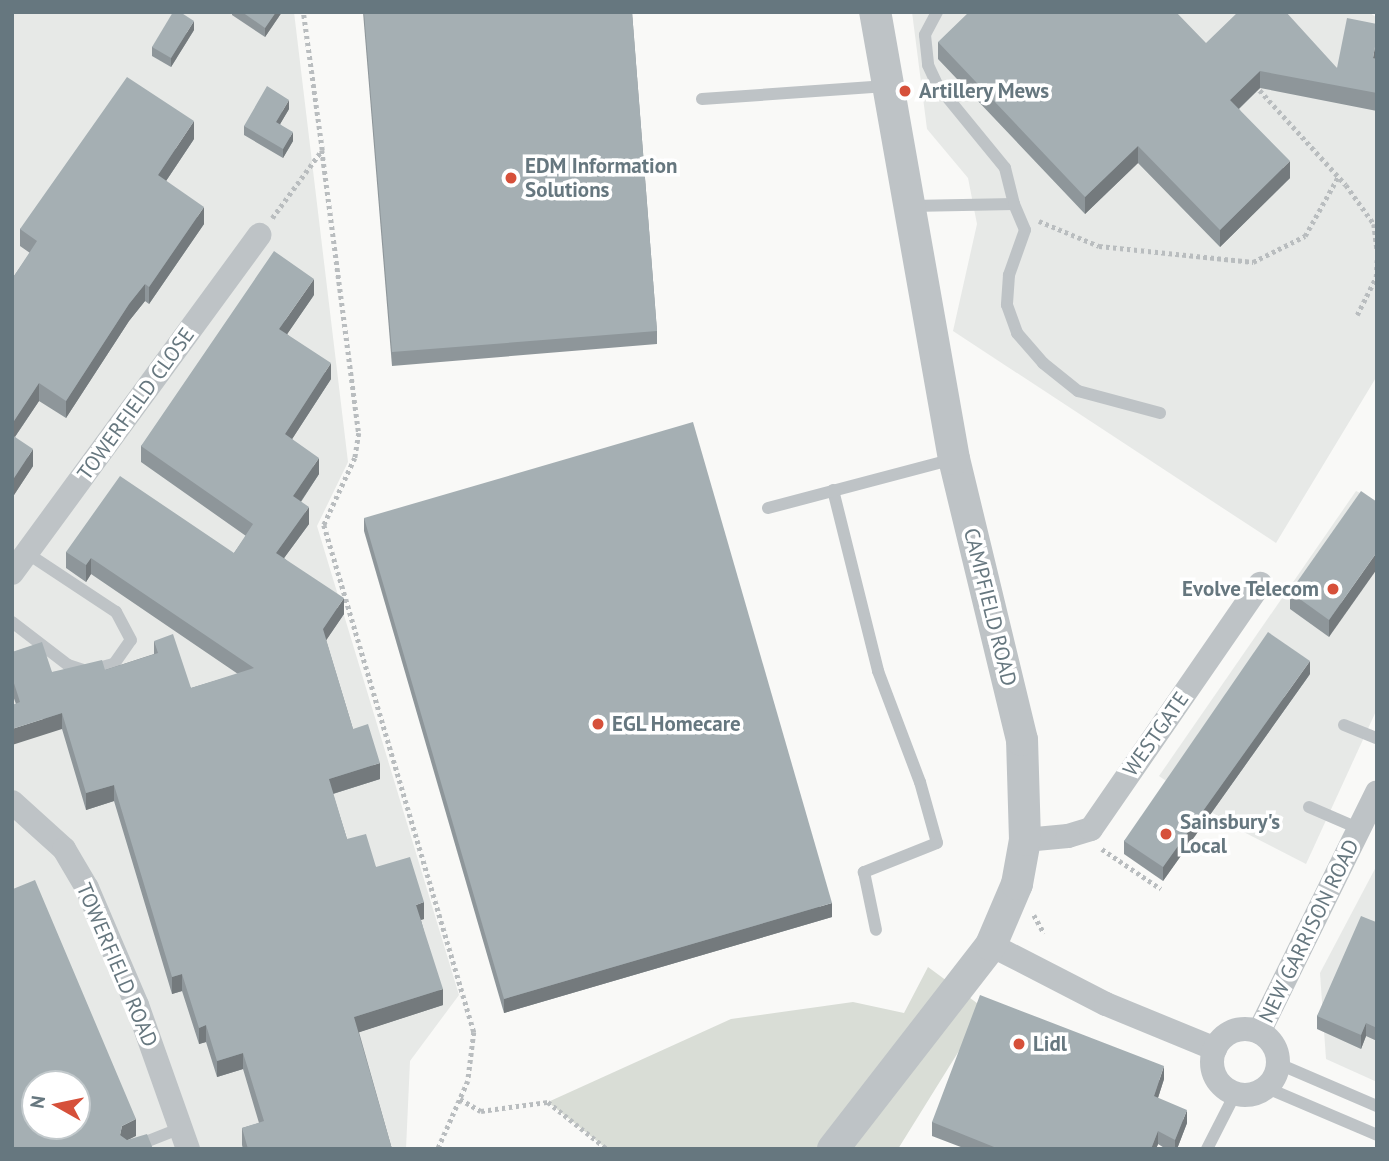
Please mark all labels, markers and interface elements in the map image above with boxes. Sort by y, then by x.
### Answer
place label: Artillery Mews [919,78,1050,104]
marker: Artillery Mews [897,83,913,99]
place label: EDM Information Solutions [525,153,677,203]
marker: EDM Information Solutions [503,170,519,186]
street label: TOWERFIELD CLOSE [72,323,200,485]
street label: CAMPFIELD ROAD [958,525,1022,689]
place label: Evolve Telecom [1181,576,1319,602]
marker: Evolve Telecom [1325,581,1341,597]
street label: WESTGATE [1118,687,1194,781]
place label: EGL Homecare [612,711,742,737]
marker: EGL Homecare [590,716,606,732]
place label: Sainsbury's Local [1180,809,1280,859]
marker: Sainsbury's Local [1158,826,1174,842]
street label: NEW GARRISON ROAD [1254,835,1364,1027]
street label: TOWERFIELD ROAD [71,879,163,1051]
place label: Lidl [1033,1031,1067,1057]
marker: Lidl [1011,1036,1027,1052]
north arrow [21,1070,91,1140]
text: N [24,1094,50,1110]

